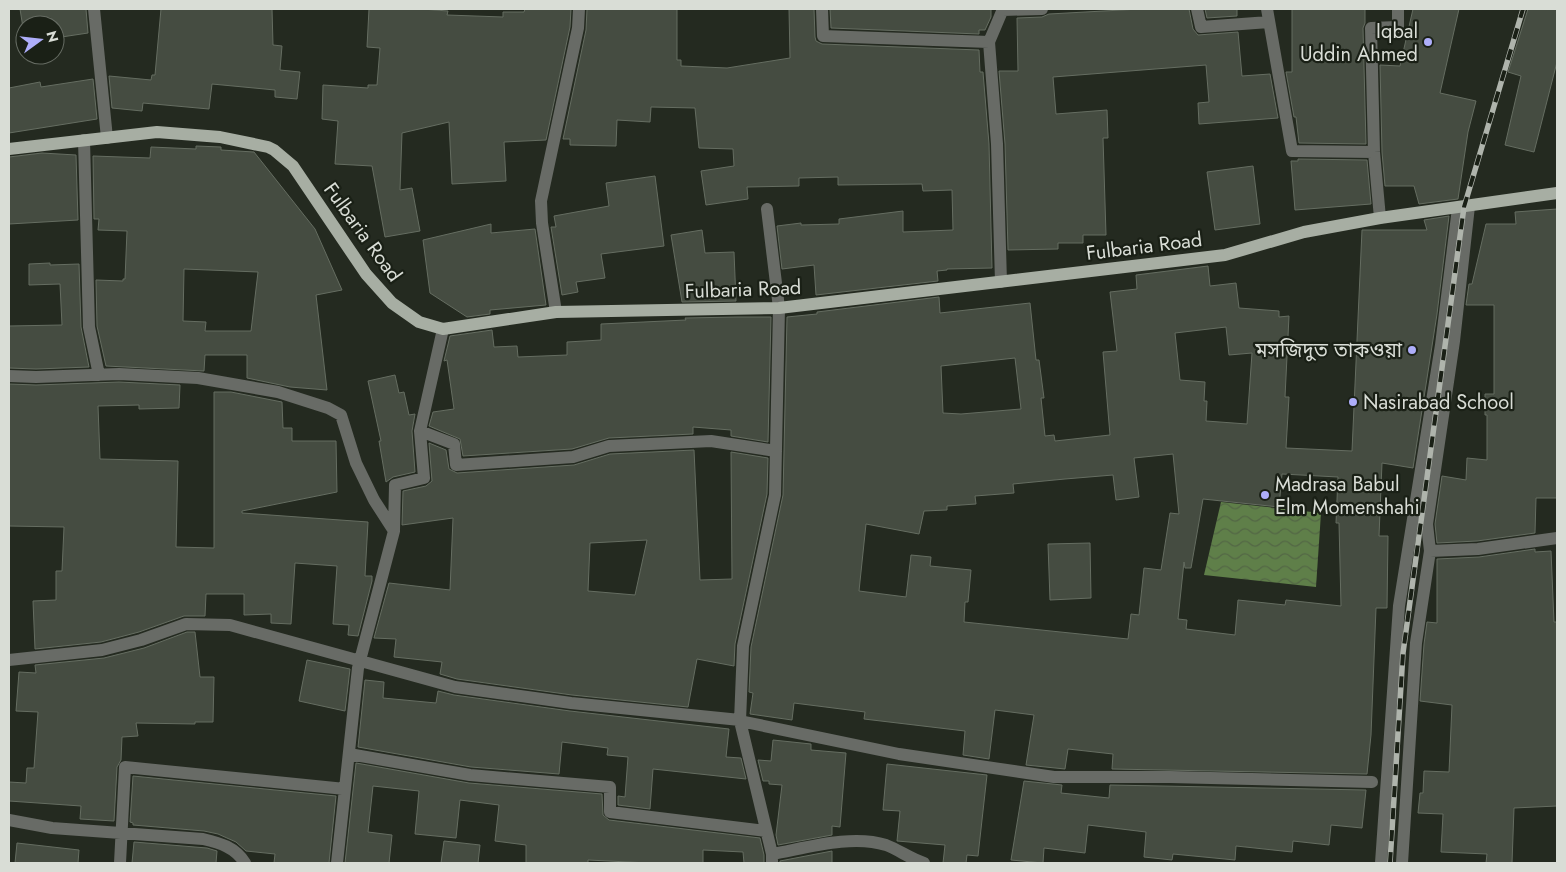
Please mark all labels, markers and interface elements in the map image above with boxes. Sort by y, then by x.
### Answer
north arrow [15,15,65,65]
place label: Iqbal Uddin Ahmed [1300,17,1418,69]
text: N [41,29,64,45]
marker: Iqbal Uddin Ahmed [1422,36,1434,48]
street label: Fulbaria Road [317,177,409,288]
street label: Fulbaria Road [1084,225,1204,268]
street label: Fulbaria Road [684,273,802,306]
place label: মসজিদুত তাকওয়া [1254,336,1403,365]
marker: মসজিদুত তাকওয়া [1406,344,1418,356]
place label: Nasirabad School [1363,388,1514,417]
marker: Nasirabad School [1347,396,1359,408]
place label: Madrasa Babul Elm Momenshahi [1275,470,1420,522]
marker: Madrasa Babul Elm Momenshahi [1259,489,1271,501]

